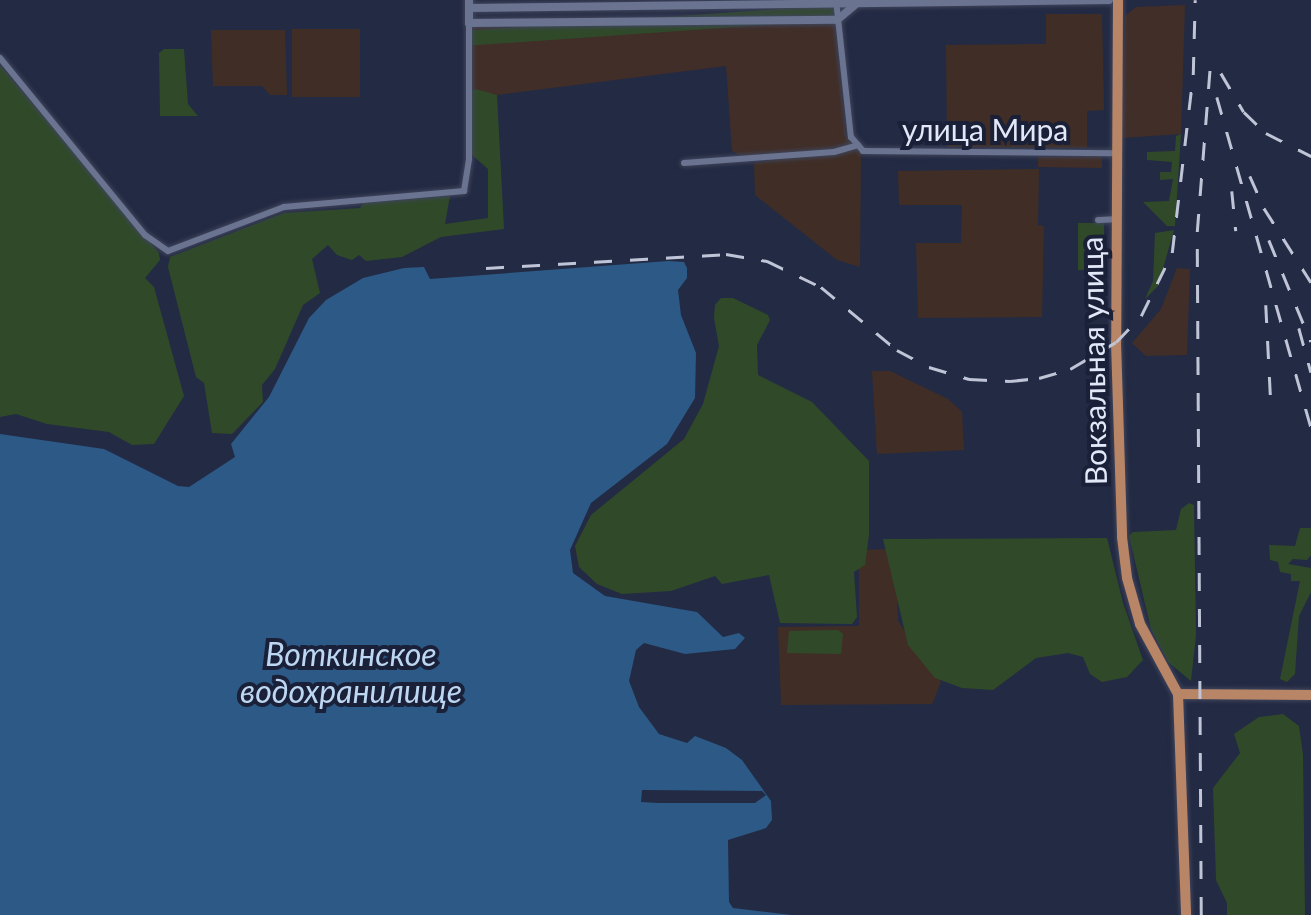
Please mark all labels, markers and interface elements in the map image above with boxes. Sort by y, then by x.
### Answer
street label: улица Мира [902,111,1068,147]
street label: Вокзальная улица [1073,237,1113,485]
water label: Воткинское водохранилище [240,636,462,711]

